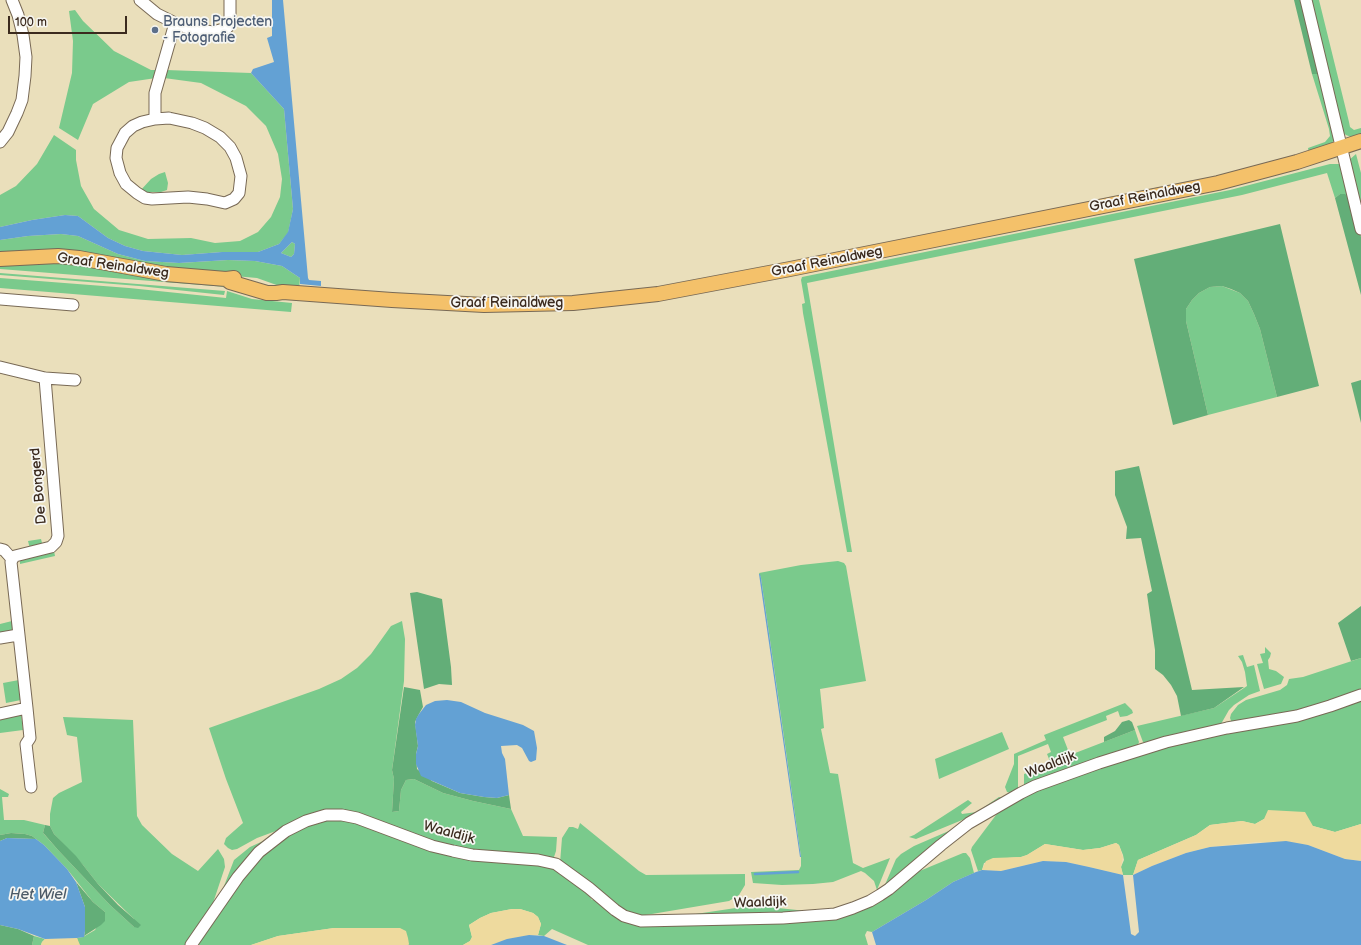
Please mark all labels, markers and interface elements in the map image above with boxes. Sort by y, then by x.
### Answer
scale bar [10,8,129,34]
place label: Brauns Projecten - Fotografie [163,14,272,46]
text: 100 m [15,15,47,30]
marker: Brauns Projecten - Fotografie [150,25,160,35]
street label: Graaf Reinaldweg [1088,178,1202,216]
street label: Graaf Reinaldweg [770,243,884,281]
street label: Graaf Reinaldweg [56,250,170,282]
street label: Graaf Reinaldweg [451,295,563,311]
street label: De Bongerd [27,447,51,525]
street label: Waaldijk [1024,748,1078,782]
street label: Waaldijk [422,818,476,848]
water label: Het Wiel [10,886,66,904]
street label: Waaldijk [734,894,786,912]

